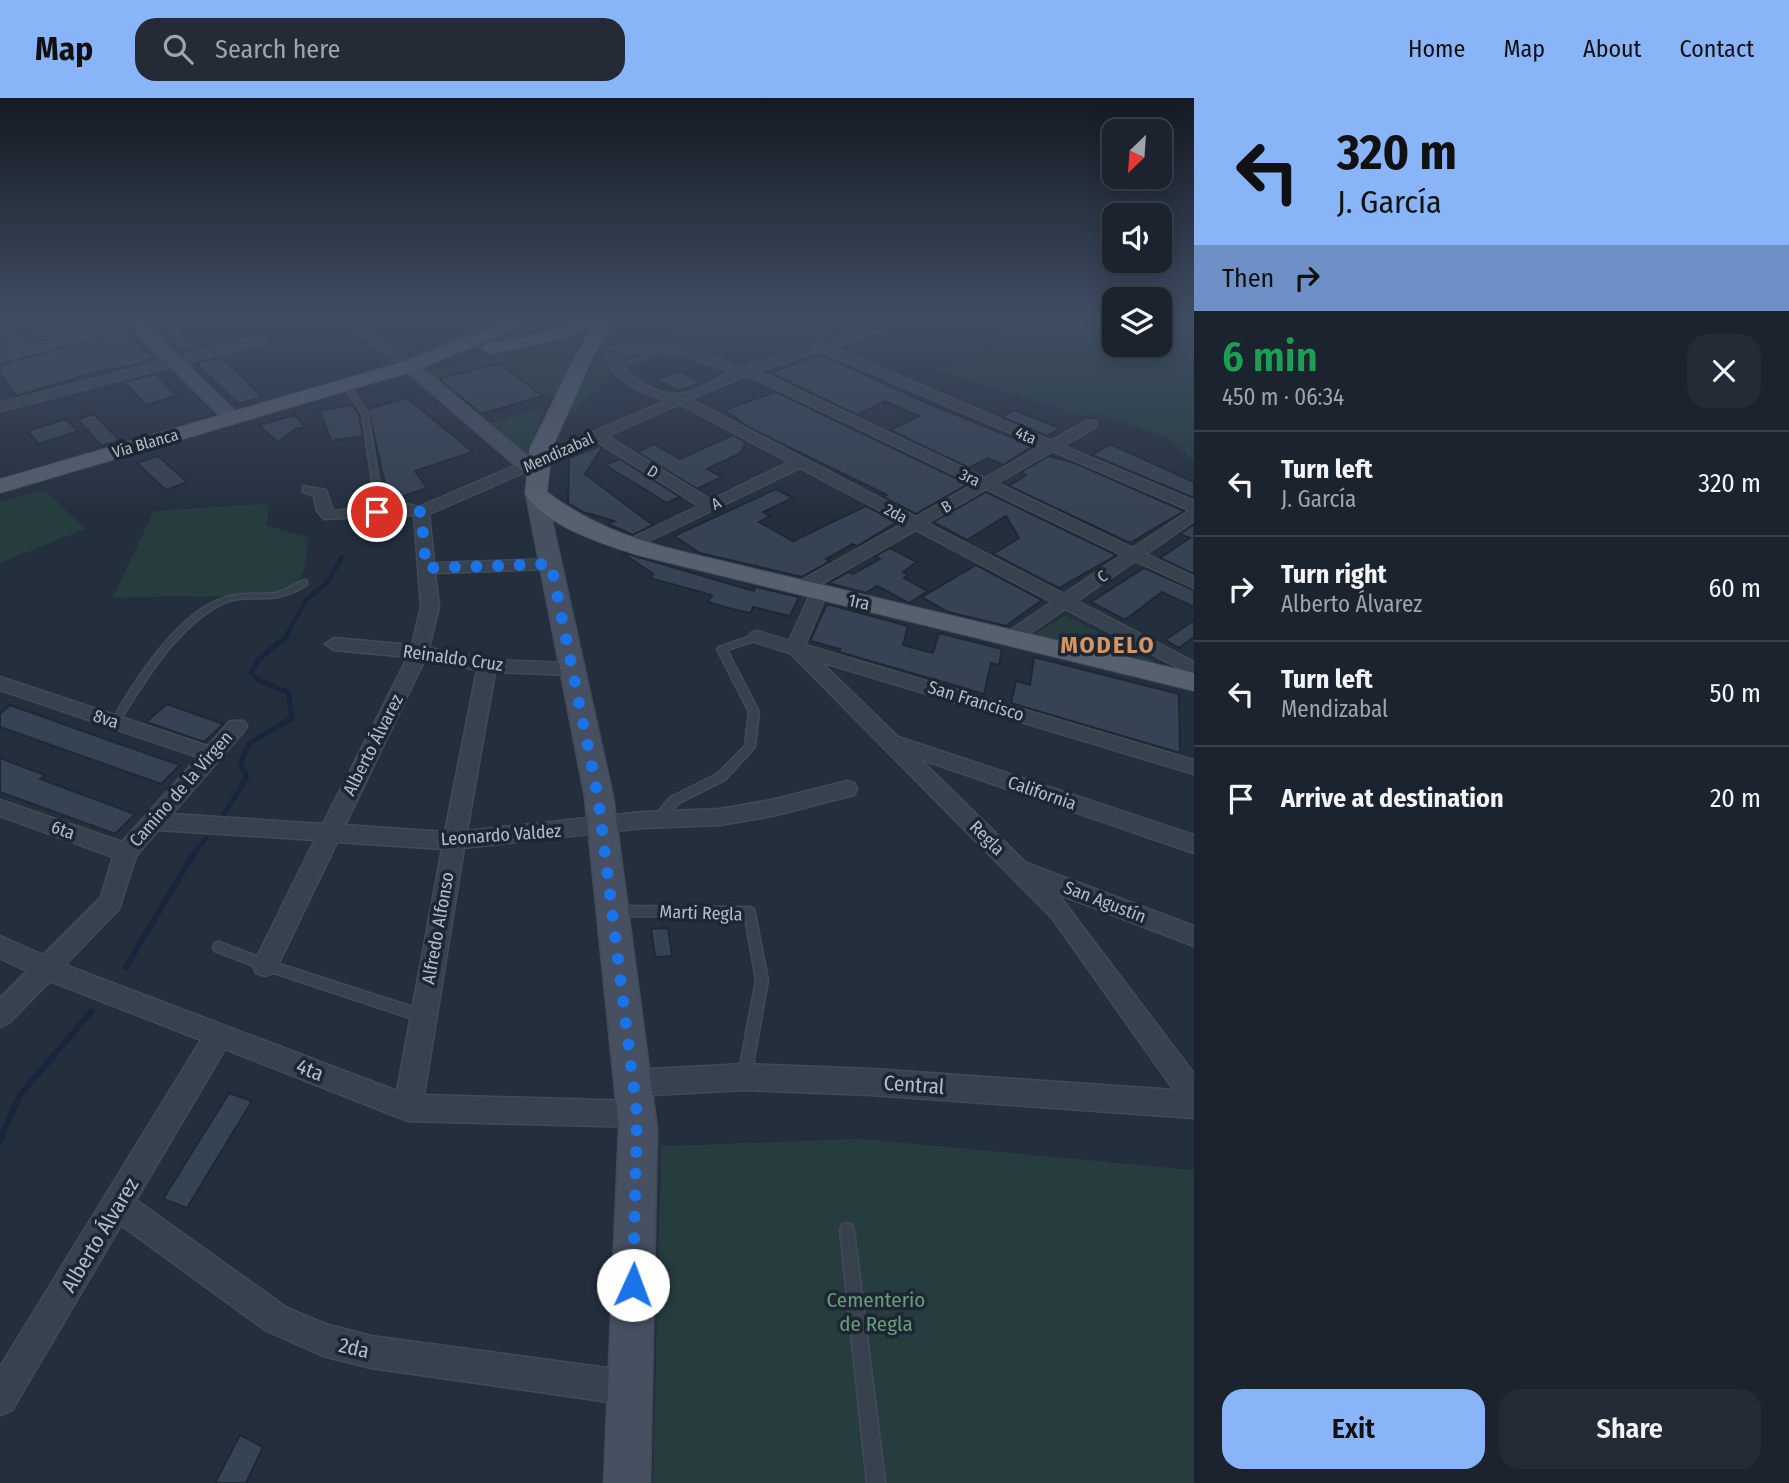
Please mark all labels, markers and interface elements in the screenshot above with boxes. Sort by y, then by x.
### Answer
search box [135,18,625,81]
text: Map [35,29,93,69]
icon: search [159,30,197,68]
text: Search here [215,34,340,65]
text: Home [1408,35,1465,63]
text: Map [1503,35,1545,63]
text: About [1583,35,1641,63]
text: Contact [1679,35,1754,63]
north arrow [1102,119,1172,189]
map controls [1102,119,1172,357]
text: 320 m [1337,123,1457,182]
icon: left [1222,126,1313,217]
text: J. García [1337,183,1442,221]
button: sound [1102,203,1172,273]
icon: right [1288,259,1326,297]
text: Then [1222,263,1274,294]
button: layers [1102,287,1172,357]
text: 6 min [1222,332,1318,382]
button: close [1687,334,1761,408]
text: 450 m · 06:34 [1222,383,1344,411]
street label: 4ta [1013,423,1039,448]
street label: Vía Blanca [110,425,180,462]
street label: Mendizabal [520,429,596,476]
text: Turn left [1281,454,1373,485]
street label: D [644,461,662,482]
street label: 3ra [957,465,983,490]
icon: left [1222,465,1260,503]
text: 320 m [1698,468,1761,499]
pin [347,482,407,542]
text: J. García [1281,485,1356,513]
icon: arrive [358,493,396,531]
street label: A [708,493,725,514]
street label: B [938,496,955,517]
street label: 2da [881,500,911,527]
text: Turn right [1281,559,1387,590]
street label: C [1094,566,1111,587]
icon: right [1222,570,1260,608]
text: 60 m [1708,573,1761,604]
street label: 1ra [846,589,872,615]
text: Alberto Álvarez [1281,590,1422,618]
district label: MODELO [1060,631,1156,659]
street label: Reinaldo Cruz [402,640,504,676]
text: Turn left [1281,664,1373,695]
icon: left [1222,675,1260,713]
street label: San Francisco [925,676,1027,726]
text: 50 m [1709,678,1761,709]
street label: Alberto Álvarez [337,690,408,799]
text: Mendizabal [1281,695,1388,723]
street label: 8va [90,705,122,733]
street label: Camino de la Virgen [125,727,237,851]
street label: California [1005,771,1079,815]
icon: arrive [1222,780,1260,818]
text: Arrive at destination [1281,783,1504,814]
text: 20 m [1710,783,1761,814]
street label: 6ta [48,816,78,844]
street label: Regla [965,816,1009,860]
street label: Leonardo Valdez [440,820,562,850]
street label: Alfredo Alfonso [417,870,459,986]
street label: San Agustín [1061,876,1149,928]
street label: Marti Regla [659,901,743,925]
street label: 4ta [293,1053,327,1087]
street label: Central [883,1070,946,1100]
street label: Alberto Álvarez [56,1173,144,1297]
position arrow [596,1248,670,1322]
park label: Cementerio de Regla [827,1287,925,1337]
street label: 2da [336,1332,372,1364]
button: Exit [1222,1389,1485,1469]
button: Share [1499,1389,1761,1469]

